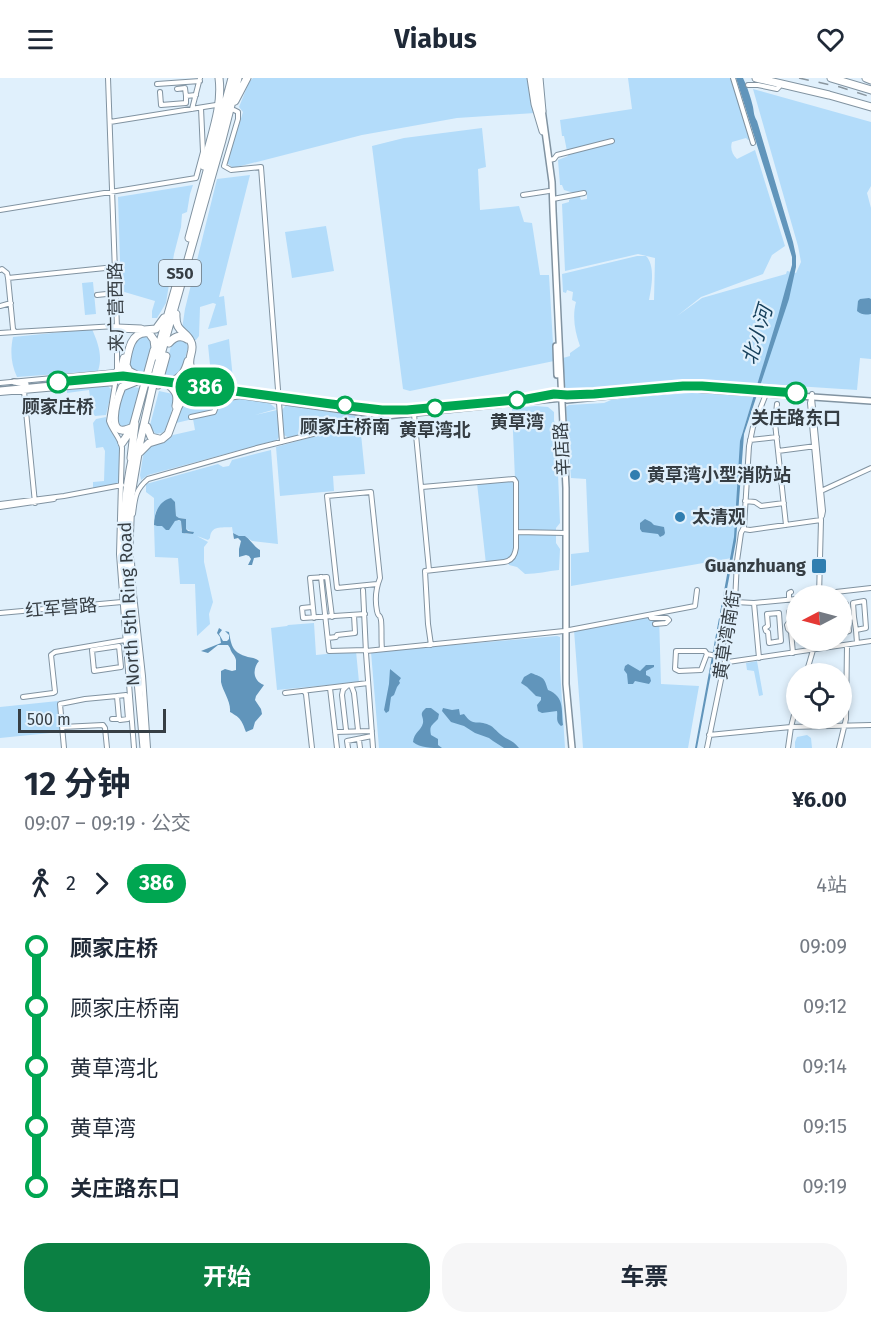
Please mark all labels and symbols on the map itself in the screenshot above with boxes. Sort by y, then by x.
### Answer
road number: S50 [159,260,201,286]
street label: 来广营西路 [104,262,128,352]
water label: 北小河 [737,299,778,367]
line badge: 386 [170,368,240,406]
marker: 顾家庄桥 [47,371,69,393]
marker: 关庄路东口 [785,382,807,404]
marker: 黄草湾 [508,391,526,409]
place label: 顾家庄桥 [22,396,94,418]
marker: 顾家庄桥南 [336,396,354,414]
marker: 黄草湾北 [426,399,444,417]
place label: 关庄路东口 [751,407,841,429]
place label: 黄草湾 [490,411,544,433]
place label: 顾家庄桥南 [300,416,390,438]
place label: 黄草湾北 [399,419,471,441]
street label: 辛店路 [550,421,574,477]
place label: 黄草湾小型消防站 [647,464,791,486]
marker: 黄草湾小型消防站 [628,468,642,482]
place label: 太清观 [692,506,746,528]
marker: 太清观 [673,510,687,524]
street label: North 5th Ring Road [114,521,144,687]
place label: Guanzhuang [705,555,806,577]
marker: Guanzhuang [810,557,828,575]
north arrow [786,585,852,651]
street label: 黄草湾南街 [709,589,745,681]
street label: 红军营路 [24,594,98,622]
scale bar [18,706,166,734]

